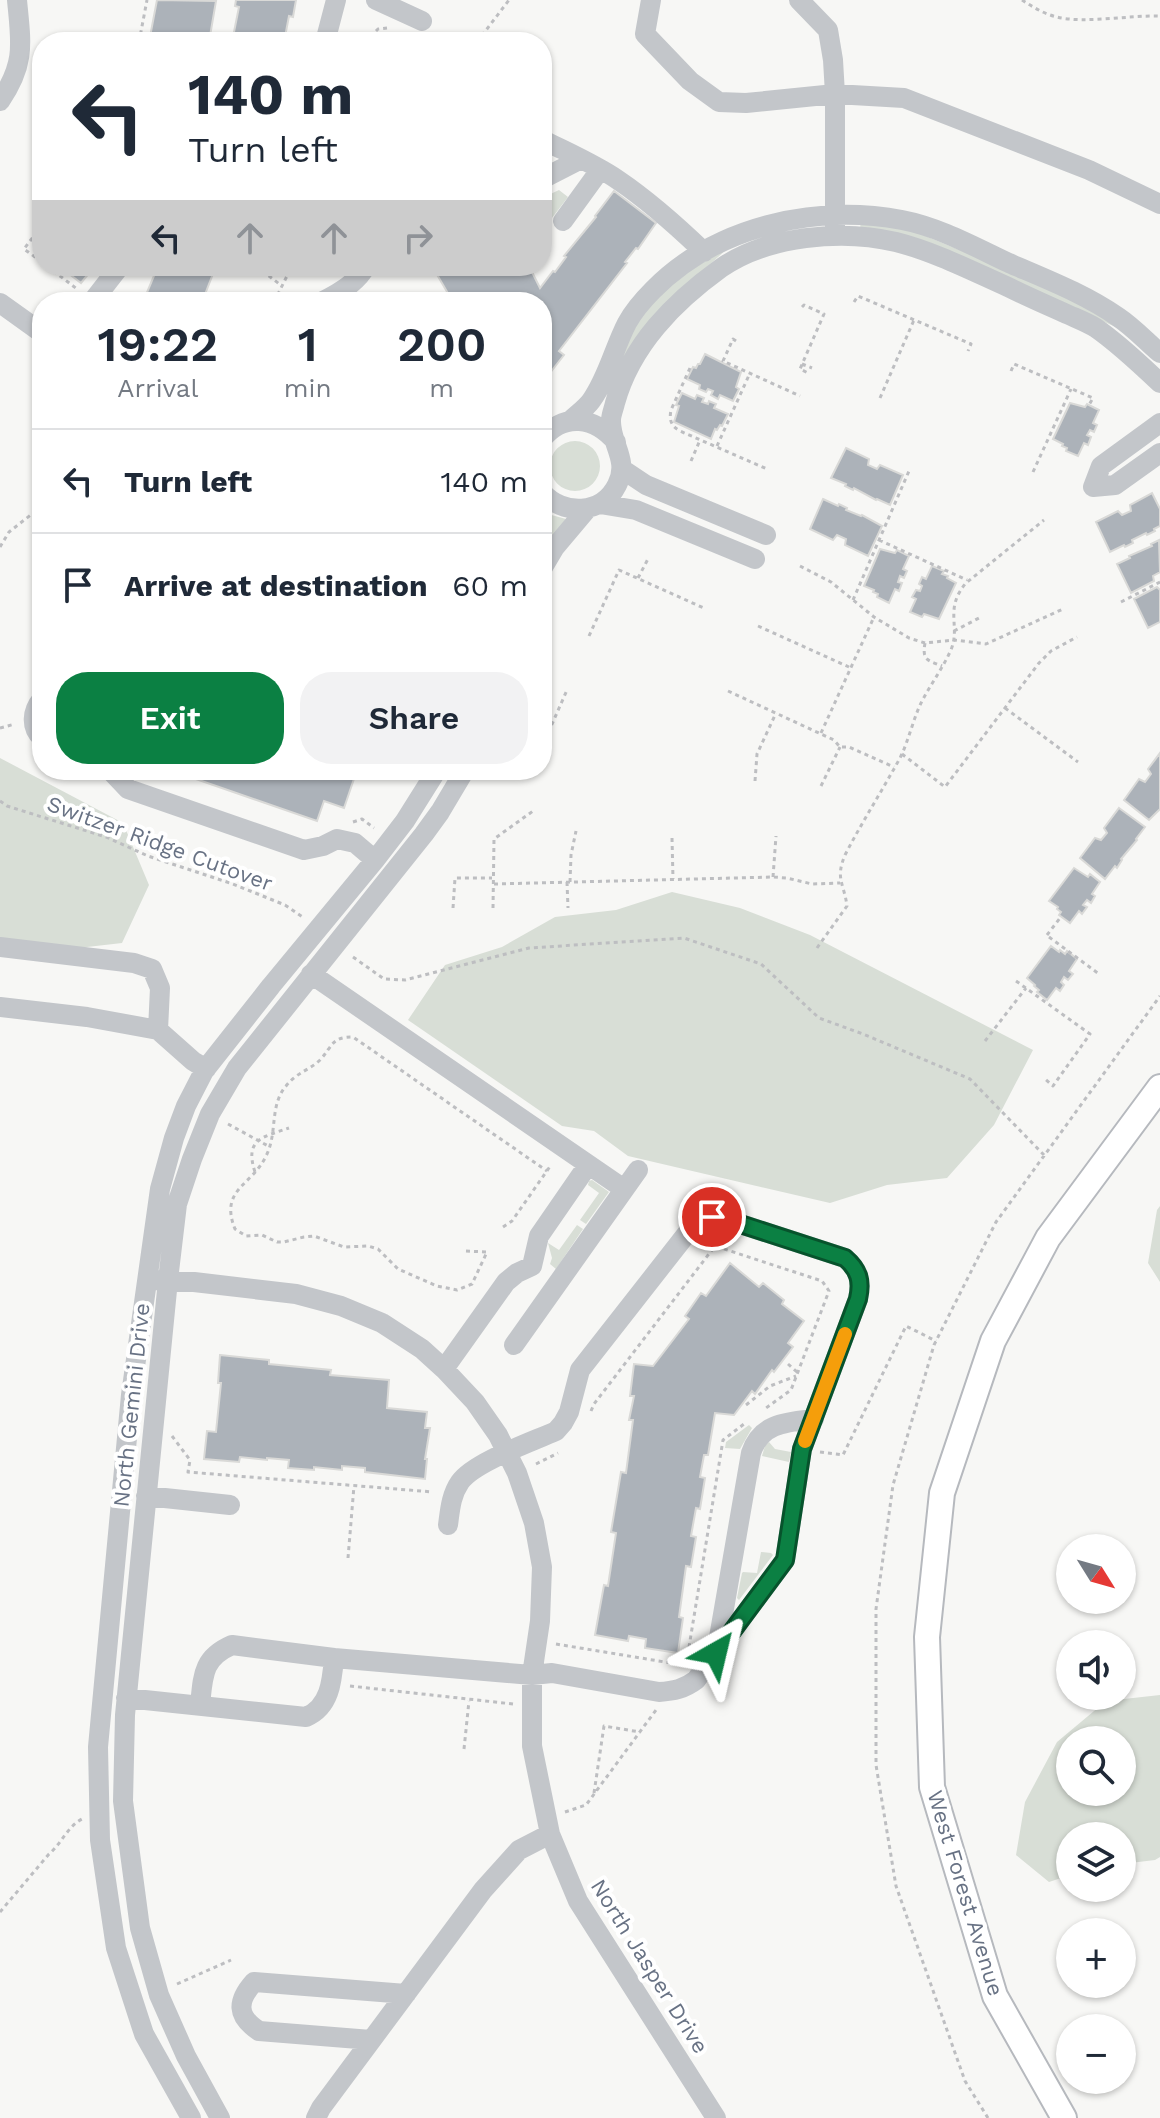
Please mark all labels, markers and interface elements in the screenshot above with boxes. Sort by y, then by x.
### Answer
text: 140 m [188,62,353,128]
icon: left [56,64,160,168]
text: Turn left [188,129,338,171]
icon: left [144,216,188,260]
icon: ahead [228,216,272,260]
icon: ahead [312,216,356,260]
icon: right [396,216,440,260]
text: 19:22 [98,316,218,373]
text: 1 [298,316,318,373]
text: 200 [397,316,486,373]
text: Arrival [117,373,198,403]
text: min [284,373,332,403]
text: m [429,373,454,403]
icon: left [56,459,100,503]
text: Turn left [124,464,252,499]
text: 140 m [440,464,528,499]
icon: arrive [56,563,100,607]
text: Arrive at destination [124,568,428,603]
text: 60 m [452,568,528,603]
button: Exit [56,672,284,764]
button: Share [300,672,528,764]
street label: Switzer Ridge Cutover [44,791,276,896]
pin [678,1183,746,1251]
icon: arrive [690,1195,734,1239]
street label: North Gemini Drive [108,1302,155,1508]
north arrow [1056,1534,1136,1614]
map controls [1056,1534,1136,2094]
position arrow [674,1611,758,1695]
button: sound [1056,1630,1136,1710]
button: search [1056,1726,1136,1806]
street label: West Forest Avenue [922,1787,1009,1999]
button: layers [1056,1822,1136,1902]
street label: North Jasper Drive [586,1875,713,2058]
button: + [1056,1918,1136,1998]
button: − [1056,2014,1136,2094]

